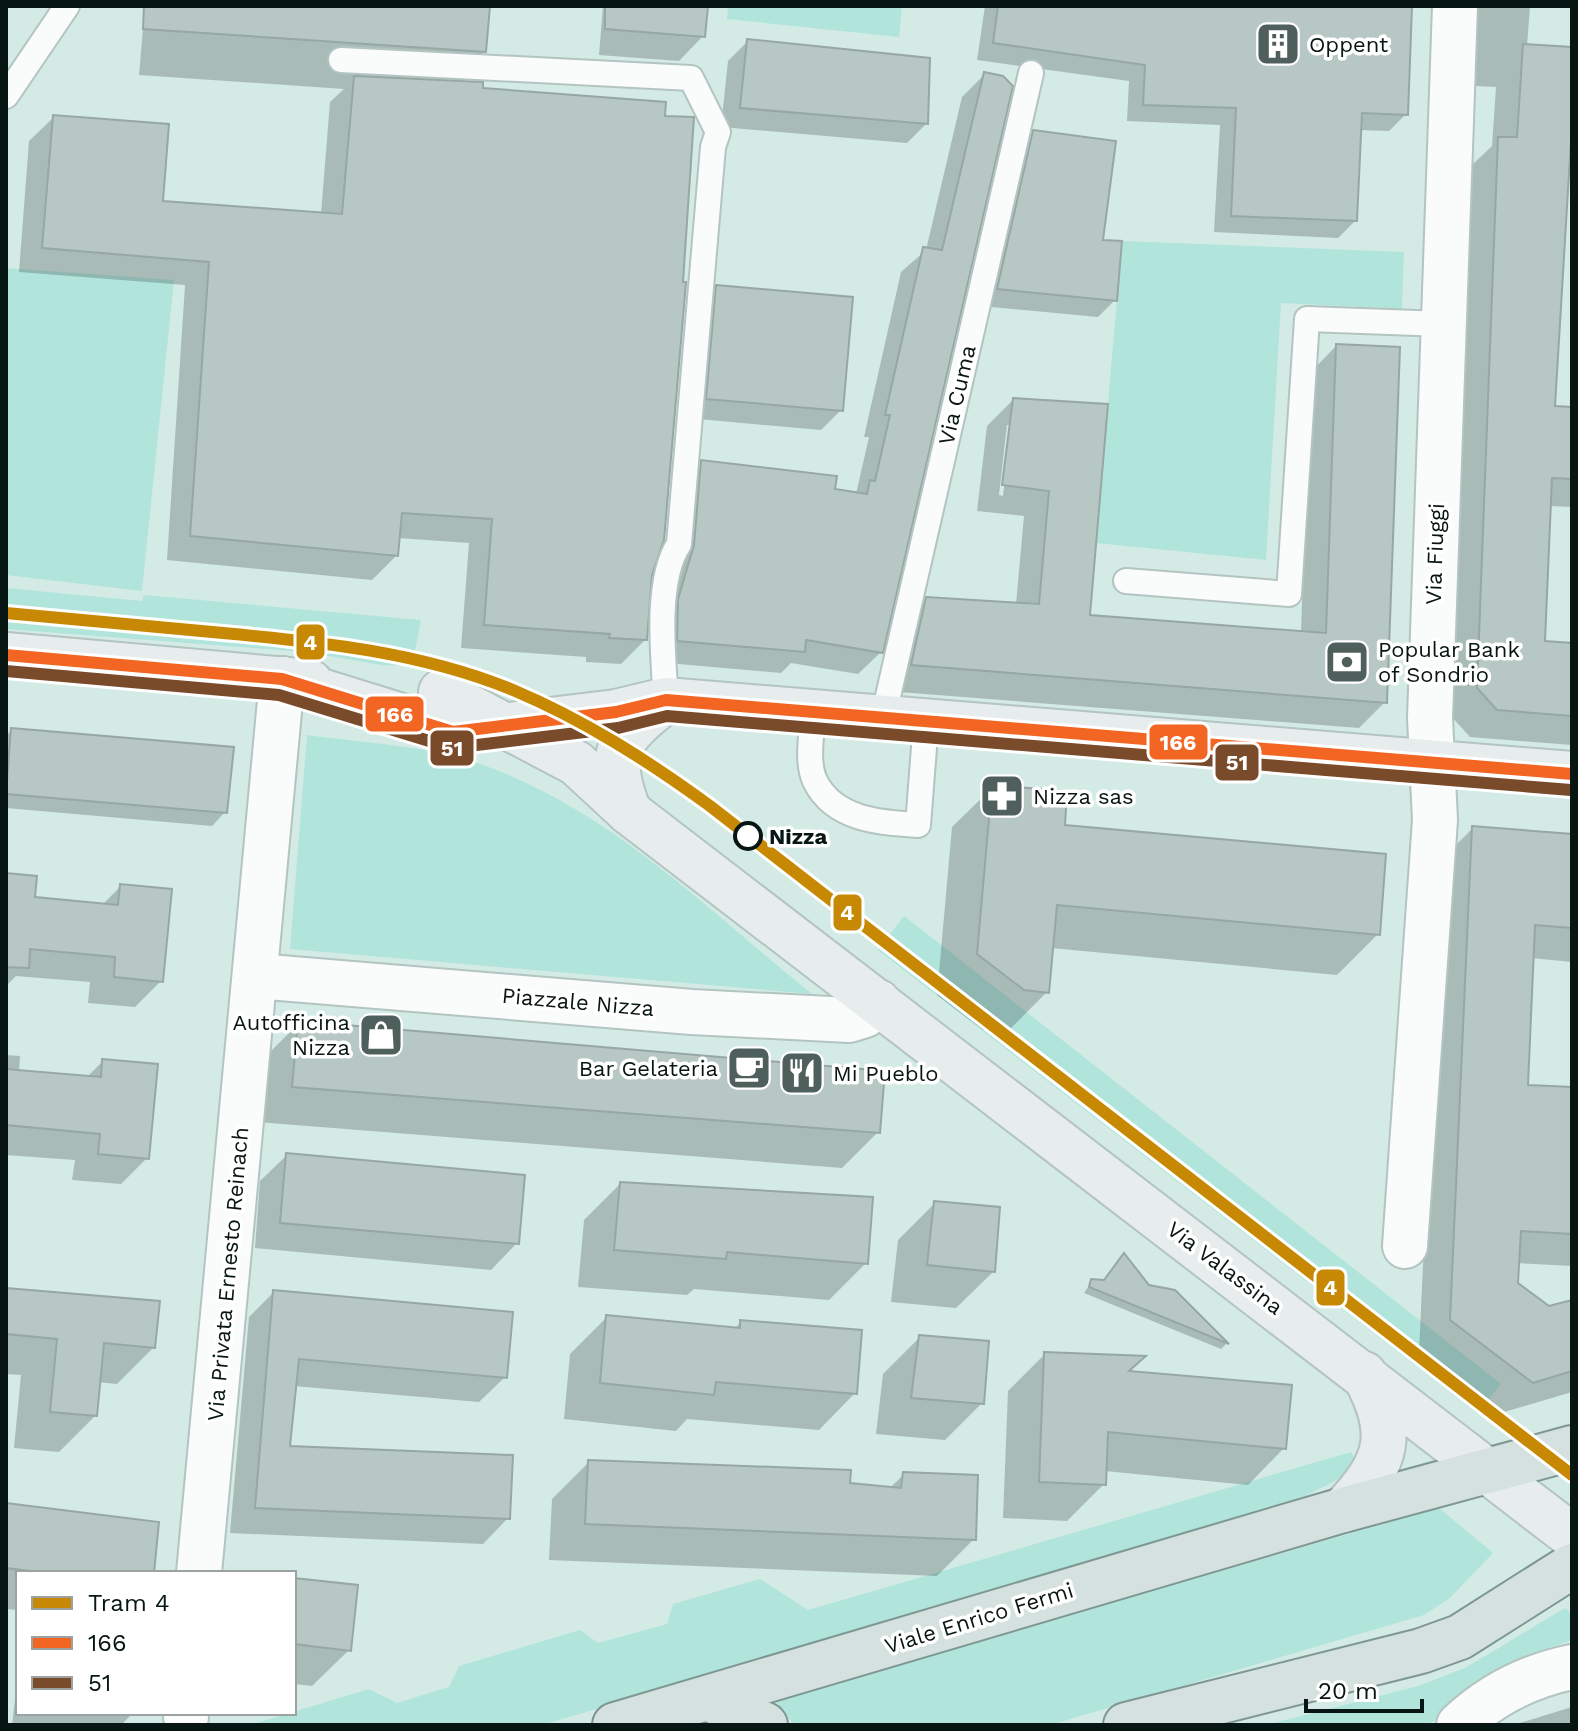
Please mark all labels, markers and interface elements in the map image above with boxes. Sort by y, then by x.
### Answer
building icon: Oppent [1254,20,1302,68]
place label: Oppent [1309,32,1388,57]
street label: Via Cuma [933,343,981,447]
street label: Via Fiuggi [1421,503,1449,605]
line badge: 4 [295,623,326,661]
text: 4 [303,630,317,655]
place label: Popular Bank of Sondrio [1378,637,1520,687]
bank icon: Popular Bank of Sondrio [1323,638,1371,686]
line badge: 166 [364,695,425,733]
text: 166 [377,702,413,727]
line badge: 166 [1148,723,1209,761]
line badge: 51 [429,729,475,767]
text: 166 [1160,730,1196,755]
text: 51 [441,736,463,761]
line badge: 51 [1214,743,1260,782]
text: 51 [1226,750,1248,775]
pharmacy icon: Nizza sas [978,772,1026,820]
place label: Nizza sas [1033,784,1134,809]
marker: Nizza [734,822,762,850]
place label: Nizza [769,824,827,849]
line badge: 4 [832,893,863,932]
text: 4 [840,900,854,925]
street label: Piazzale Nizza [501,983,655,1021]
place label: Autofficina Nizza [232,1010,350,1060]
shop icon: Autofficina Nizza [357,1011,405,1059]
cafe icon: Bar Gelateria [725,1044,773,1092]
restaurant icon: Mi Pueblo [778,1049,826,1097]
place label: Bar Gelateria [579,1056,718,1081]
place label: Mi Pueblo [833,1061,939,1086]
street label: Via Privata Ernesto Reinach [203,1126,253,1422]
street label: Via Valassina [1162,1216,1288,1320]
line badge: 4 [1315,1268,1346,1307]
text: 4 [1323,1275,1337,1300]
legend [16,1571,296,1715]
street label: Viale Enrico Fermi [882,1577,1076,1659]
text: Tram 4 [88,1589,170,1617]
text: 166 [88,1629,127,1657]
scale bar [1306,1663,1422,1713]
text: 51 [88,1669,111,1697]
text: 20 m [1318,1677,1378,1705]

